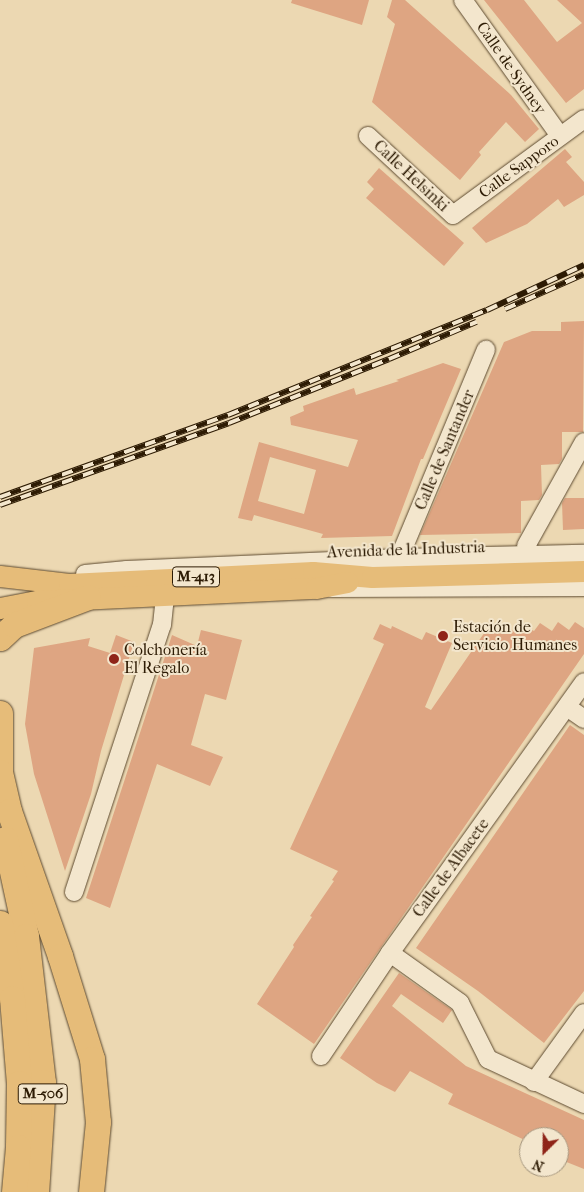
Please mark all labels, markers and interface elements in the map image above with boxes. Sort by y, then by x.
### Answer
street label: Calle de Sydney [472,18,550,118]
street label: Calle Sapporo [475,132,563,202]
street label: Calle Helsinki [369,136,453,216]
street label: Calle de Santander [411,387,479,513]
street label: Avenida de la Industria [327,538,485,562]
road number: M-413 [171,564,221,590]
place label: Estación de Servicio Humanes [453,617,577,655]
marker: Estación de Servicio Humanes [437,630,449,642]
place label: Colchonería El Regalo [124,640,207,678]
marker: Colchonería El Regalo [108,653,120,665]
street label: Calle de Albacete [409,815,493,921]
road number: M-506 [17,1082,69,1106]
north arrow [519,1127,569,1177]
text: N [530,1155,547,1175]

